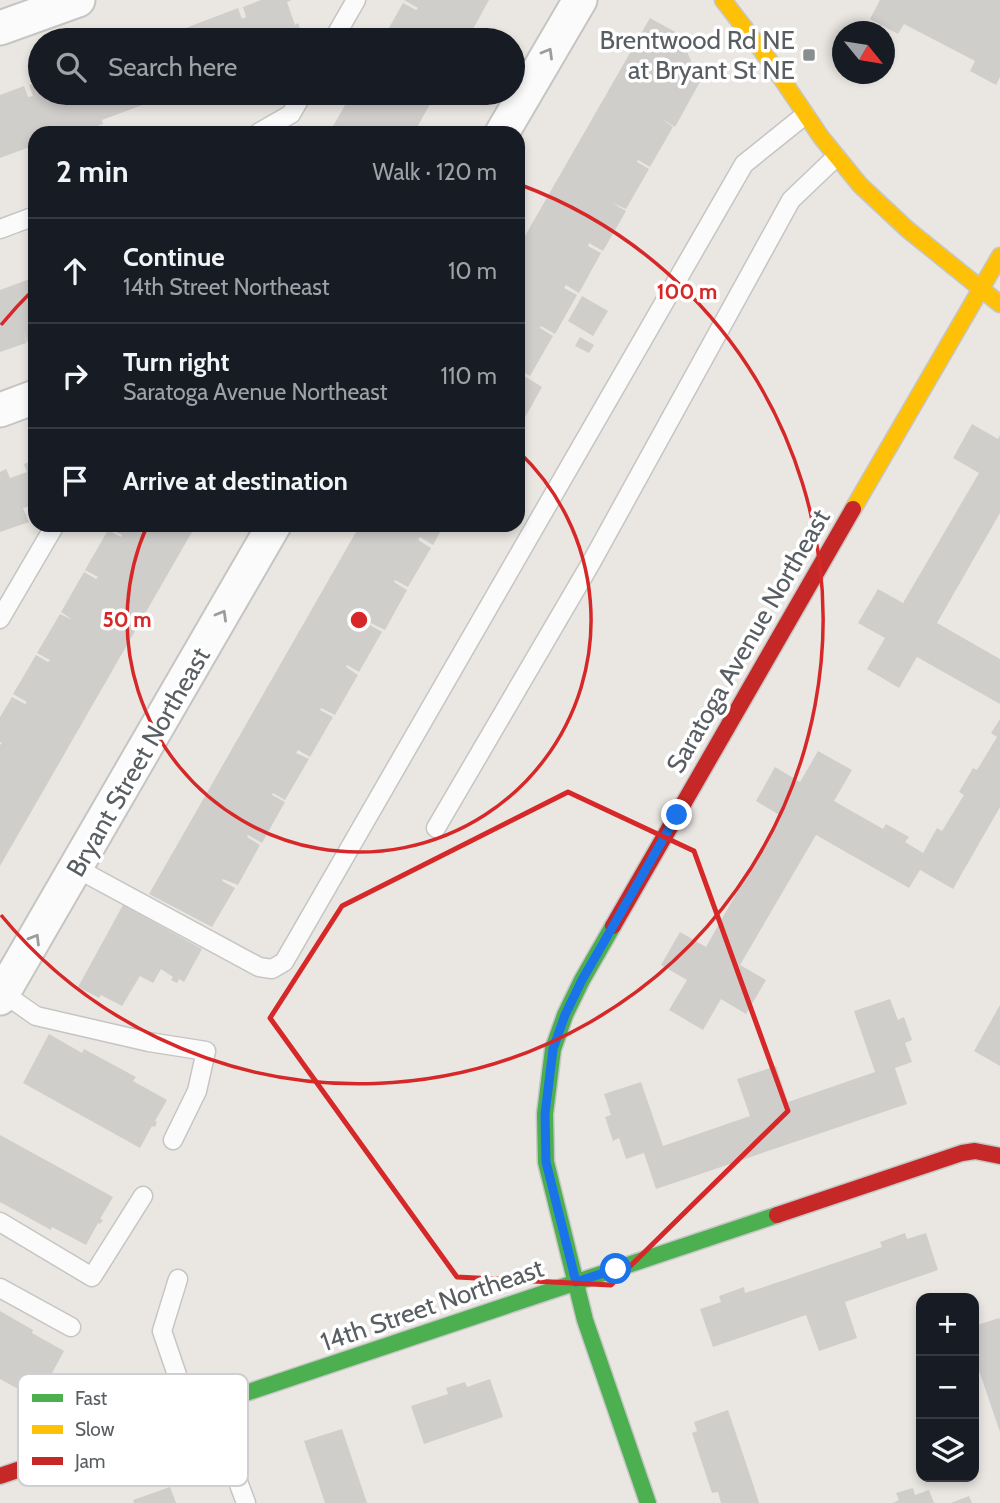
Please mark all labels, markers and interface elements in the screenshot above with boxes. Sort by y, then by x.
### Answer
north arrow [832,21,895,84]
place label: Brentwood Rd NE at Bryant St NE [600,24,795,86]
search box [28,28,525,105]
one-way arrow [540,47,553,60]
marker: Brentwood Rd NE at Bryant St NE [801,47,817,63]
icon: search [52,48,90,86]
text: Search here [108,51,237,83]
text: 2 min [56,153,128,190]
text: Walk · 120 m [373,158,497,186]
text: Continue [123,241,225,273]
icon: ahead [56,252,94,290]
text: 10 m [448,257,497,285]
text: 14th Street Northeast [123,273,330,301]
text: 100 m [657,279,717,304]
text: Turn right [123,346,229,378]
icon: right [56,357,94,395]
text: 110 m [441,362,497,390]
text: Saratoga Avenue Northeast [123,378,388,406]
icon: arrive [56,462,94,500]
text: Arrive at destination [123,465,348,497]
street label: Saratoga Avenue Northeast [659,503,837,779]
text: 50 m [102,607,152,632]
centre of rings [347,608,371,632]
one-way arrow [214,609,227,622]
street label: Bryant Street Northeast [59,642,217,882]
route end [661,799,692,830]
one-way arrow [27,934,40,947]
street label: 14th Street Northeast [316,1252,548,1358]
route start [600,1253,631,1284]
map controls [916,1293,979,1482]
button: + [916,1293,979,1356]
button: − [916,1356,979,1419]
legend [18,1374,248,1486]
text: Fast [75,1387,108,1410]
text: Slow [75,1418,115,1441]
button: layers [916,1419,979,1482]
text: Jam [74,1450,105,1473]

